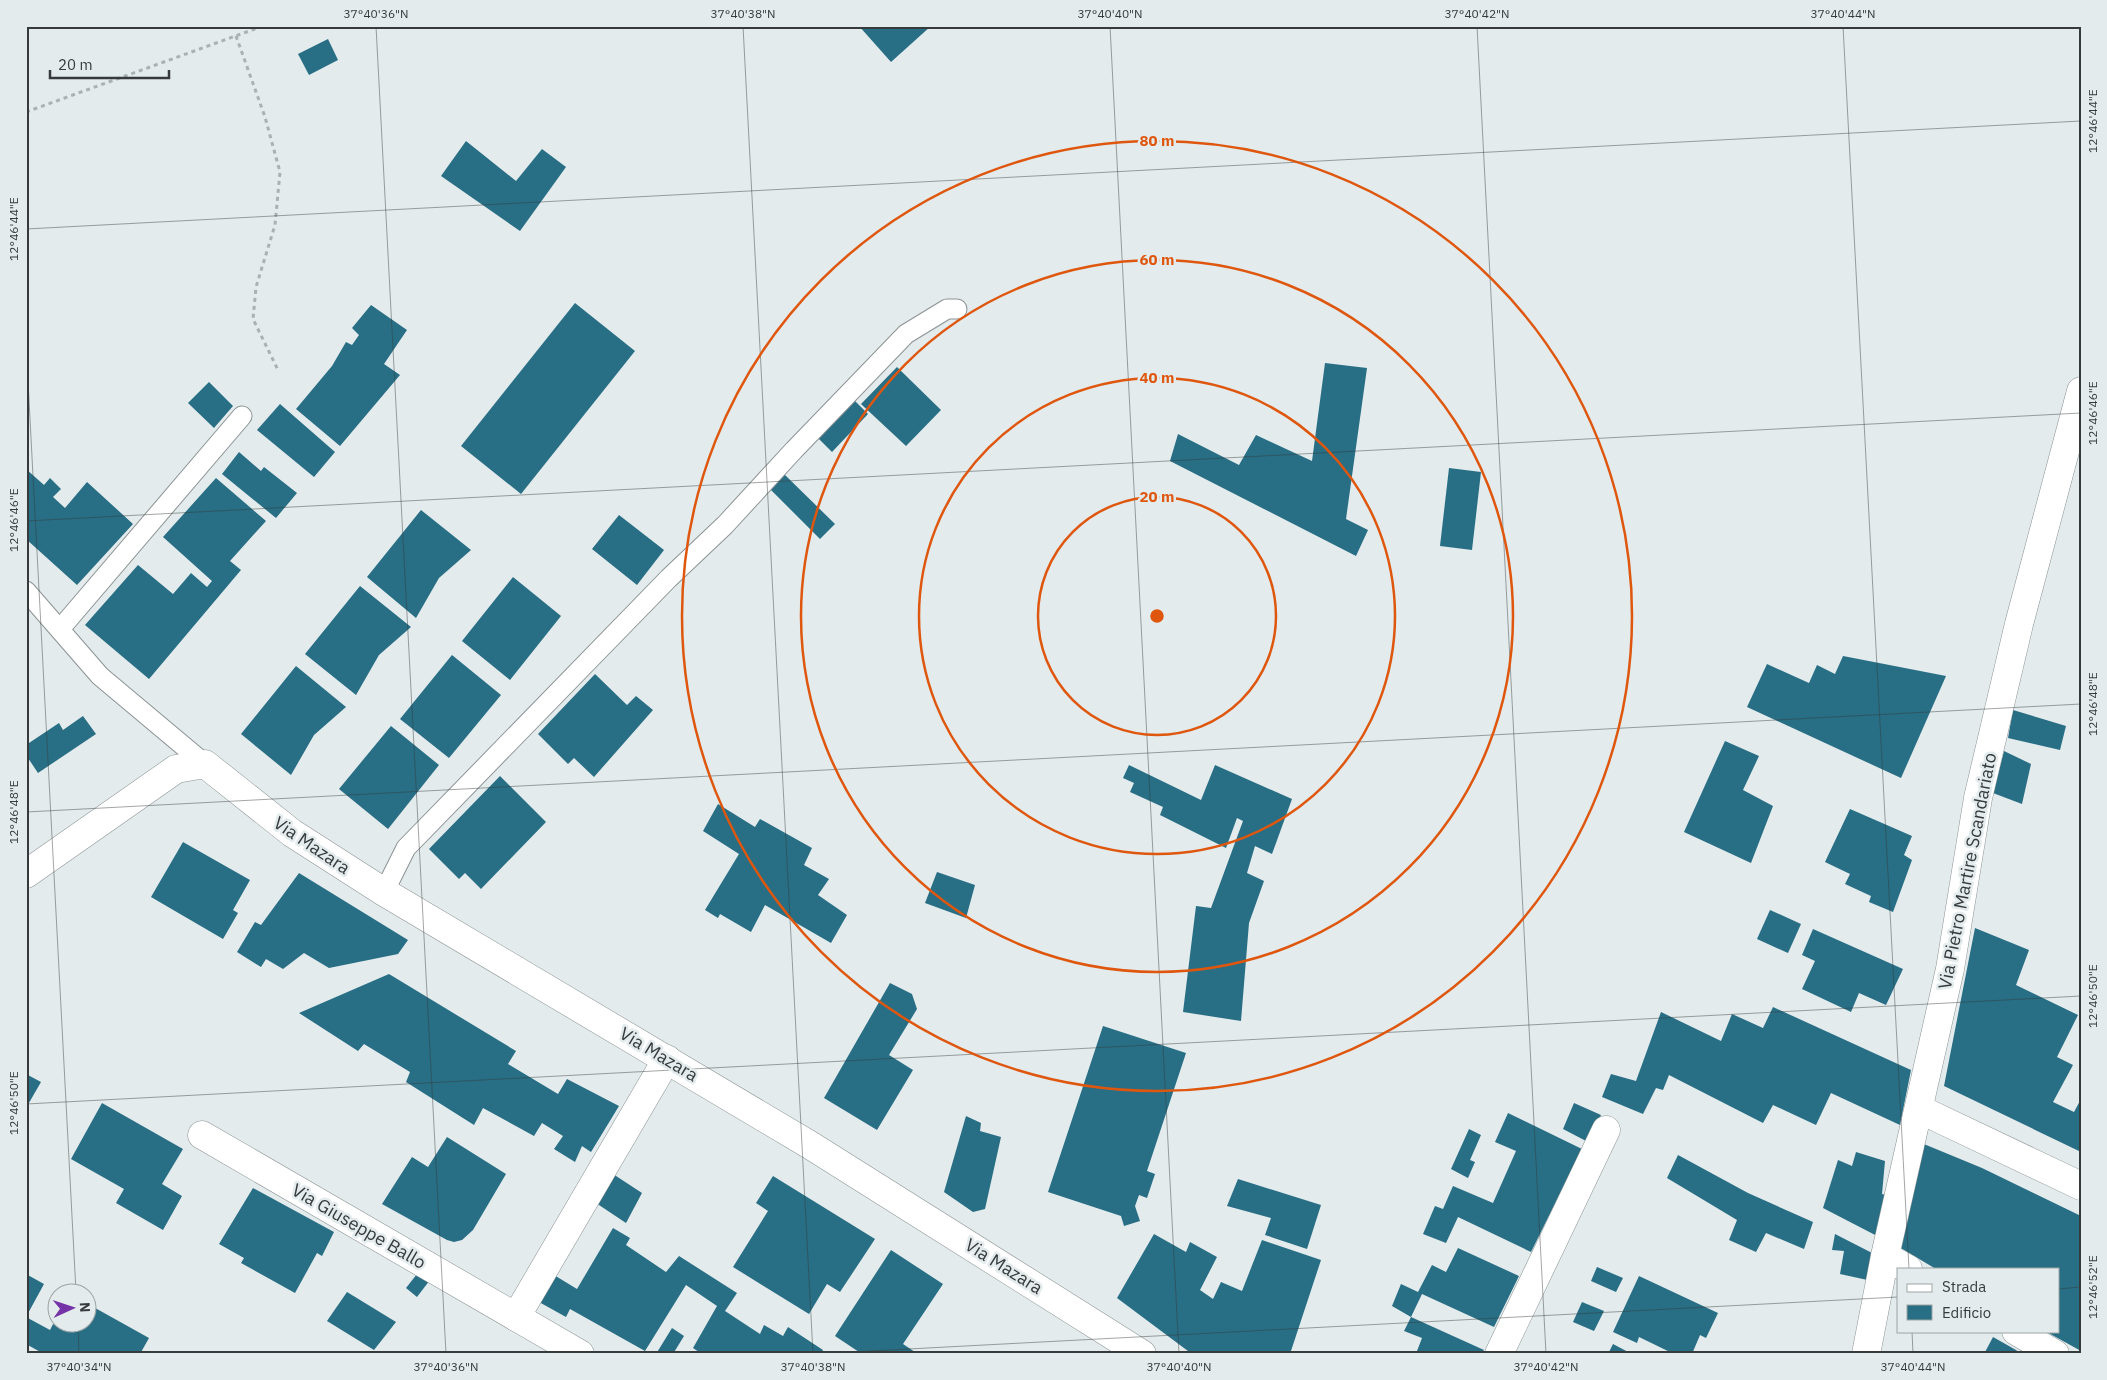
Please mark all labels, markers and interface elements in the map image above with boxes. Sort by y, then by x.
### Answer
text: 37°40'36"N [343,6,409,21]
text: 37°40'38"N [710,6,776,21]
text: 37°40'40"N [1077,6,1143,21]
text: 37°40'42"N [1444,6,1510,21]
text: 37°40'44"N [1810,6,1876,21]
scale bar [50,48,169,80]
text: 20 m [58,55,93,74]
text: 12°46'44"E [2085,89,2100,153]
text: 80 m [1140,131,1174,150]
text: 12°46'44"E [6,197,21,261]
text: 60 m [1140,250,1174,269]
text: 40 m [1140,368,1174,387]
text: 12°46'46"E [2085,381,2100,445]
text: 20 m [1140,487,1174,506]
text: 12°46'46"E [6,488,21,552]
centre of rings [1148,607,1166,625]
text: 12°46'48"E [2085,672,2100,736]
street label: Via Pietro Martire Scandariato [1933,751,2001,991]
text: 12°46'48"E [6,780,21,844]
street label: Via Mazara [269,811,355,879]
text: 12°46'50"E [2085,964,2100,1028]
street label: Via Mazara [616,1022,703,1087]
text: 12°46'50"E [6,1071,21,1135]
street label: Via Giuseppe Ballo [288,1178,430,1274]
street label: Via Mazara [961,1233,1048,1299]
text: 12°46'52"E [2085,1255,2100,1319]
legend [1897,1268,2060,1332]
text: Strada [1942,1277,1986,1296]
north arrow [48,1282,98,1332]
text: N [76,1302,94,1313]
text: Edificio [1942,1303,1991,1322]
text: 37°40'34"N [46,1359,112,1374]
text: 37°40'36"N [413,1359,479,1374]
text: 37°40'38"N [780,1359,846,1374]
text: 37°40'40"N [1146,1359,1212,1374]
text: 37°40'42"N [1513,1359,1579,1374]
text: 37°40'44"N [1880,1359,1946,1374]

